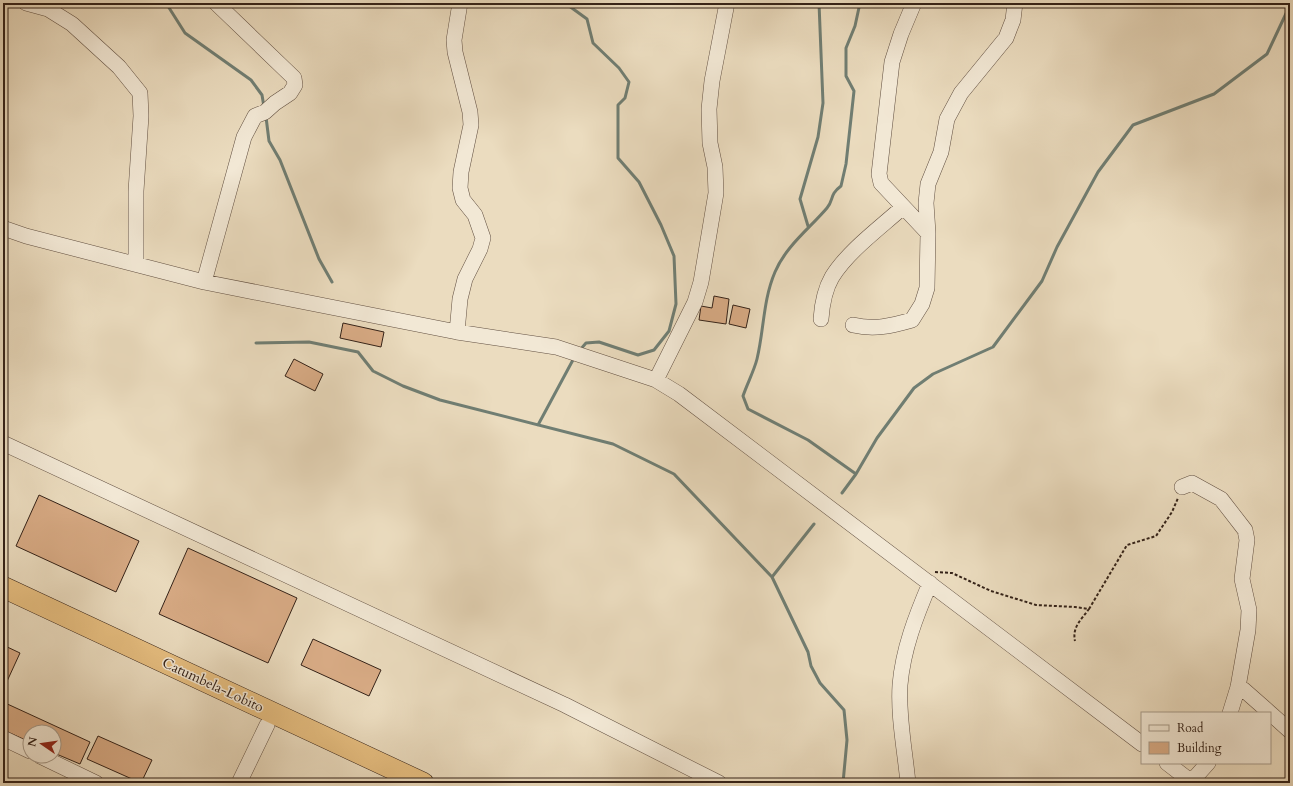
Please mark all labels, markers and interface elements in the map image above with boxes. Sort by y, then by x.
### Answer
street label: Catumbela-Lobito [159,653,267,717]
legend [1141,712,1271,764]
text: Road [1177,720,1204,736]
north arrow [22,724,62,764]
text: N [24,735,41,748]
text: Building [1177,740,1222,756]

